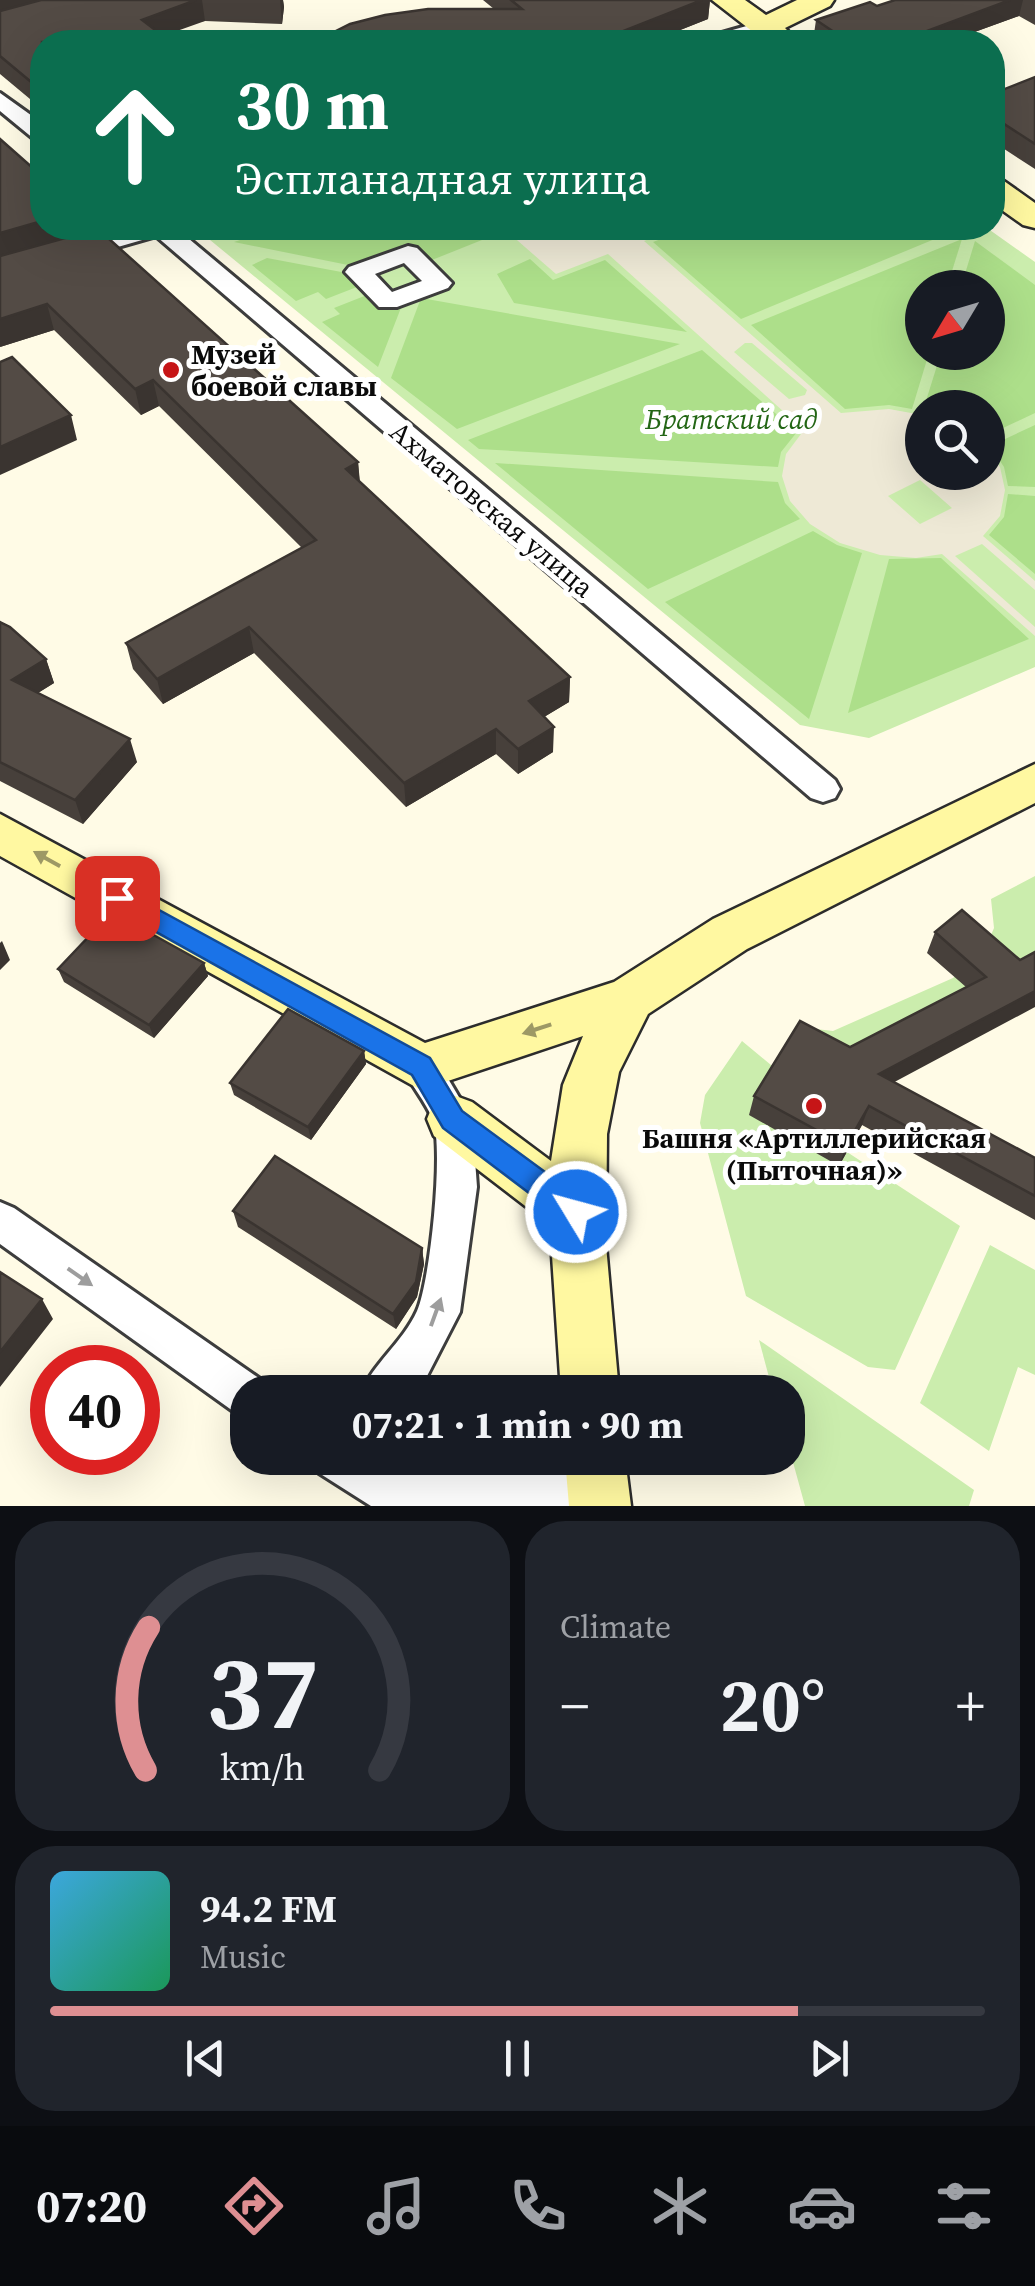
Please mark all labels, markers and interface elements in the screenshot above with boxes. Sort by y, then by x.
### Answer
text: 30 m [235,56,389,152]
icon: ahead [70,70,200,200]
text: Эспланадная улица [235,147,650,209]
north arrow [905,270,1005,370]
map controls [905,270,1005,490]
place label: Музей боевой славы [191,335,377,405]
marker: Музей боевой славы [160,359,182,381]
button: search [905,390,1005,490]
park label: Братский сад [644,400,818,438]
street label: Ахматовская улица [382,412,603,606]
one-way arrow [33,850,61,868]
pin [75,856,160,941]
icon: arrive [90,871,145,926]
one-way arrow [522,1023,552,1038]
marker: Башня «Артиллерийская (Пыточная)» [803,1095,825,1117]
place label: Башня «Артиллерийская (Пыточная)» [642,1119,986,1189]
position arrow [524,1160,628,1264]
one-way arrow [66,1267,93,1286]
one-way arrow [429,1297,444,1327]
speed limit sign: 40 [30,1345,160,1475]
text: 07:21 · 1 min · 90 m [352,1399,683,1451]
text: Climate [560,1605,671,1649]
text: 37 [206,1620,319,1763]
text: 20° [720,1653,825,1756]
text: − [560,1668,589,1743]
text: + [956,1668,985,1743]
text: km/h [220,1743,305,1792]
text: 94.2 FM [200,1883,337,1935]
text: Music [200,1935,286,1979]
icon: previous [178,2031,233,2086]
icon: pause [490,2031,545,2086]
icon: next [802,2031,857,2086]
icon: directions [219,2171,289,2241]
icon: music [361,2171,431,2241]
icon: phone [503,2171,573,2241]
icon: climate [645,2171,715,2241]
icon: car [787,2171,857,2241]
icon: filters [929,2171,999,2241]
text: 07:20 [36,2175,147,2237]

